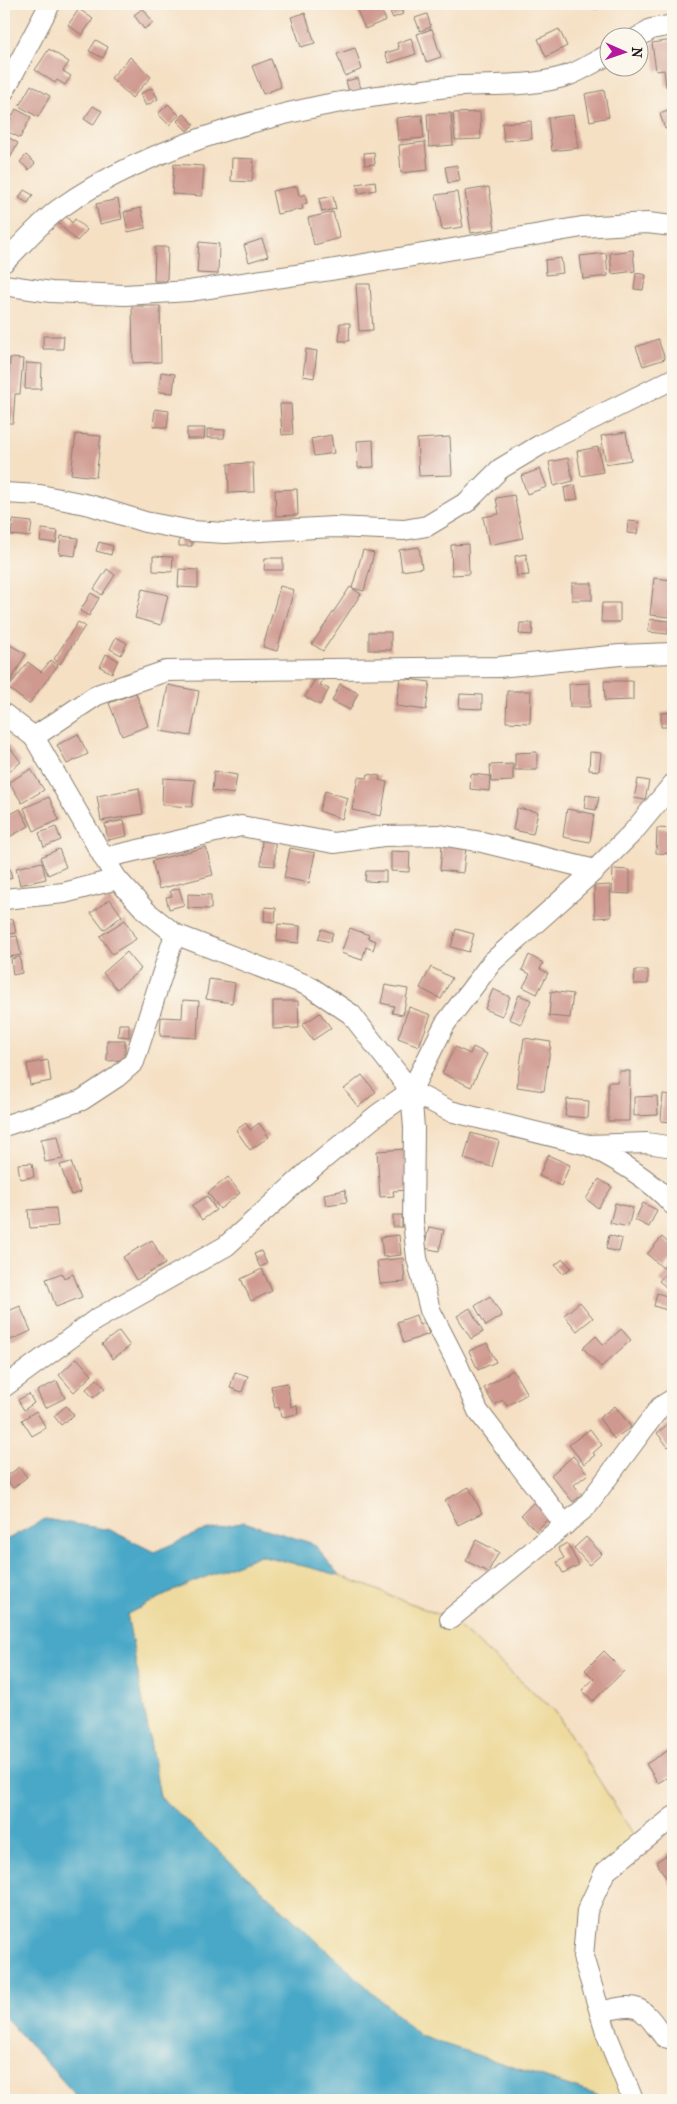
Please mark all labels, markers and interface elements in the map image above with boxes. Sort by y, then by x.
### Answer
north arrow [600,28,650,78]
text: N [628,47,645,58]

